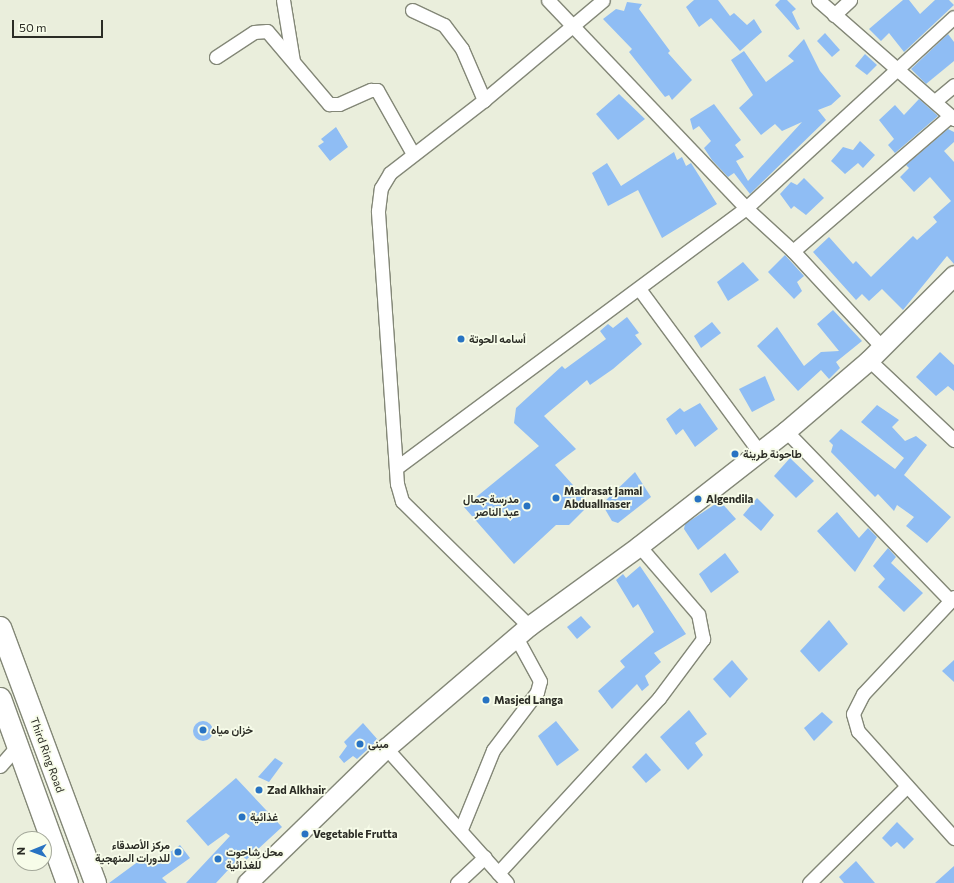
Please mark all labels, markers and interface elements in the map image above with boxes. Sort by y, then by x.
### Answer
scale bar [14,12,105,38]
text: 50 m [19,20,47,34]
place label: أسامه الحوتة [469,332,526,346]
marker: أسامه الحوتة [456,334,466,344]
place label: طاحونة طرينة [743,447,802,461]
marker: طاحونة طرينة [730,449,740,459]
place label: Madrasat Jamal Abduallnaser [564,485,642,511]
place label: Algendila [706,492,753,506]
place label: مدرسة جمال عبد الناصر [463,493,519,519]
marker: Madrasat Jamal Abduallnaser [551,493,561,503]
marker: Algendila [693,494,703,504]
marker: مدرسة جمال عبد الناصر [522,501,532,511]
place label: Masjed Langa [494,693,563,707]
marker: Masjed Langa [481,695,491,705]
street label: Third Ring Road [27,716,67,794]
place label: خزان مياه [211,723,253,737]
marker: خزان مياه [198,725,208,735]
place label: مبنى [368,737,389,751]
marker: مبنى [355,739,365,749]
place label: Zad Alkhair [267,783,326,797]
marker: Zad Alkhair [254,785,264,795]
place label: غذائية [250,810,278,824]
marker: غذائية [237,812,247,822]
place label: Vegetable Frutta [313,827,398,841]
marker: Vegetable Frutta [300,829,310,839]
north arrow [12,831,52,871]
place label: مركز الأصدقاء للدورات المنهجية [95,839,170,865]
place label: محل شاحوت للغذائية [226,846,283,872]
text: N [14,847,27,855]
marker: مركز الأصدقاء للدورات المنهجية [173,847,183,857]
marker: محل شاحوت للغذائية [213,854,223,864]

